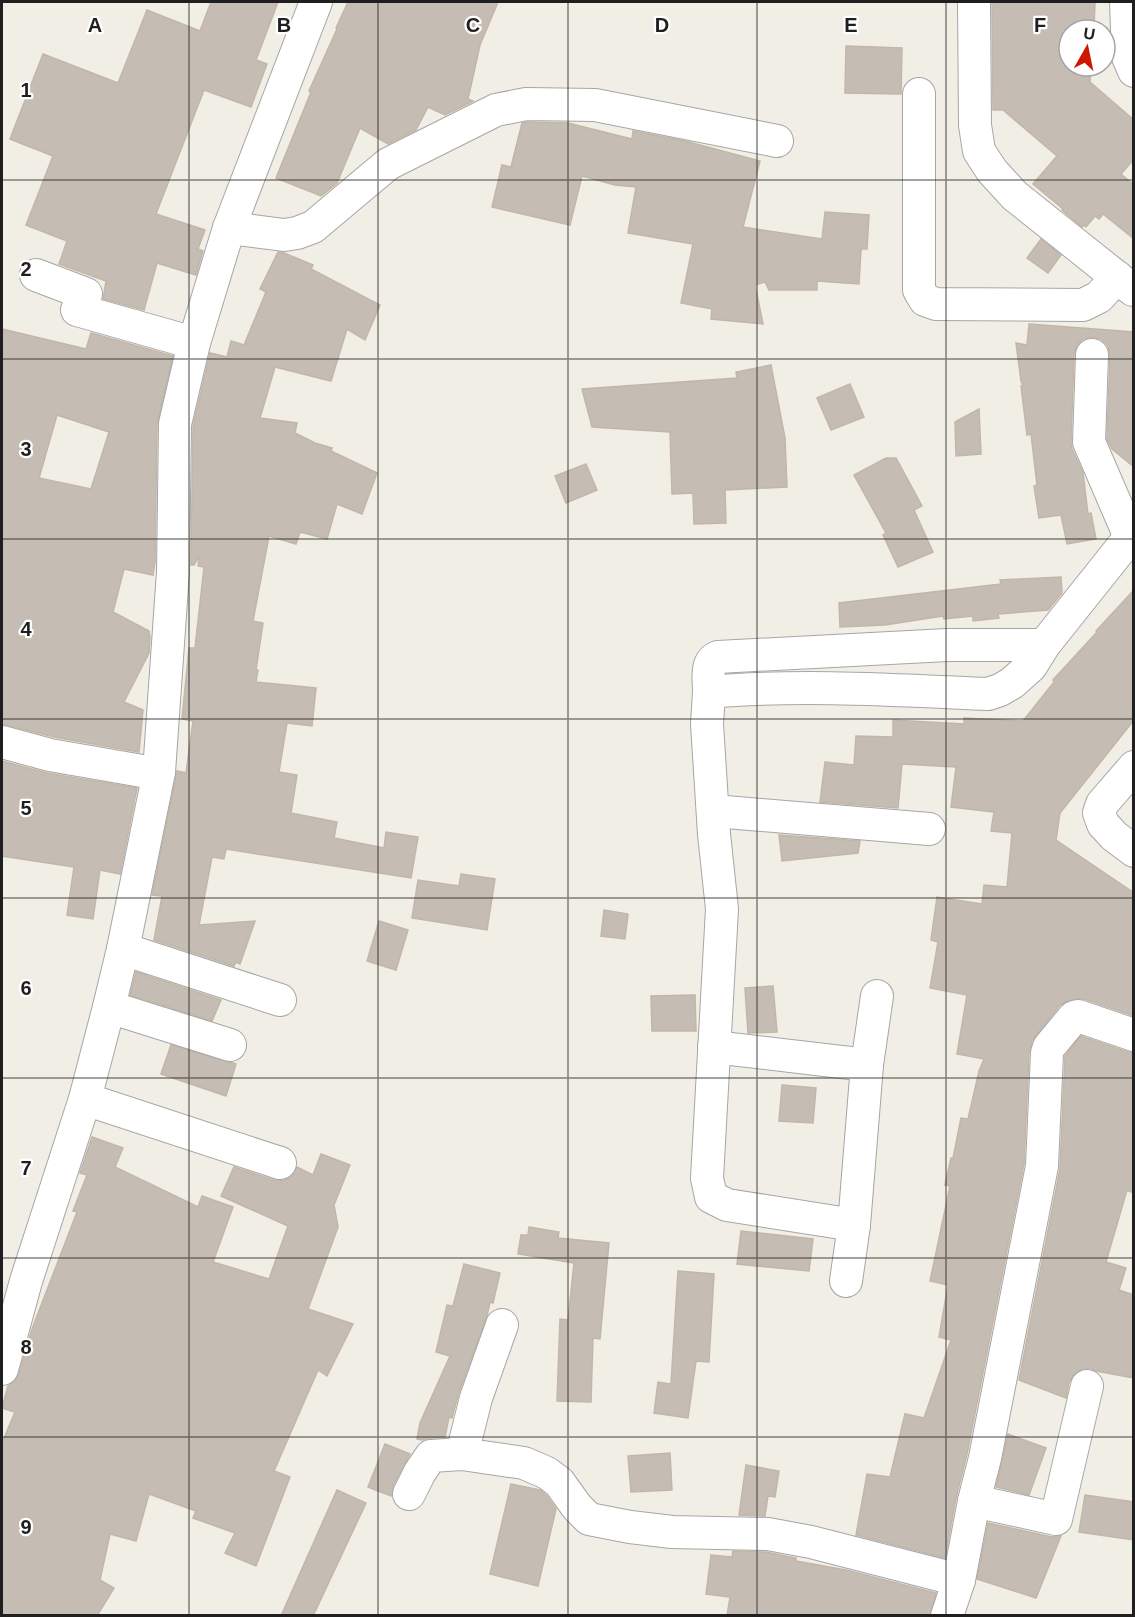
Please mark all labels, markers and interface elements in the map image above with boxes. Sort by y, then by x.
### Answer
text: A [88,14,102,36]
text: B [277,14,291,36]
text: C [466,14,480,36]
text: D [655,14,669,36]
text: E [844,14,858,36]
text: F [1034,14,1046,36]
north arrow [1057,18,1117,78]
text: U [1082,24,1096,43]
text: 1 [20,79,32,101]
text: 2 [20,258,32,280]
text: 3 [20,438,32,460]
text: 4 [20,618,32,640]
text: 5 [20,797,32,819]
text: 6 [20,977,32,999]
text: 7 [20,1157,32,1179]
text: 8 [20,1336,32,1358]
text: 9 [20,1516,32,1538]

